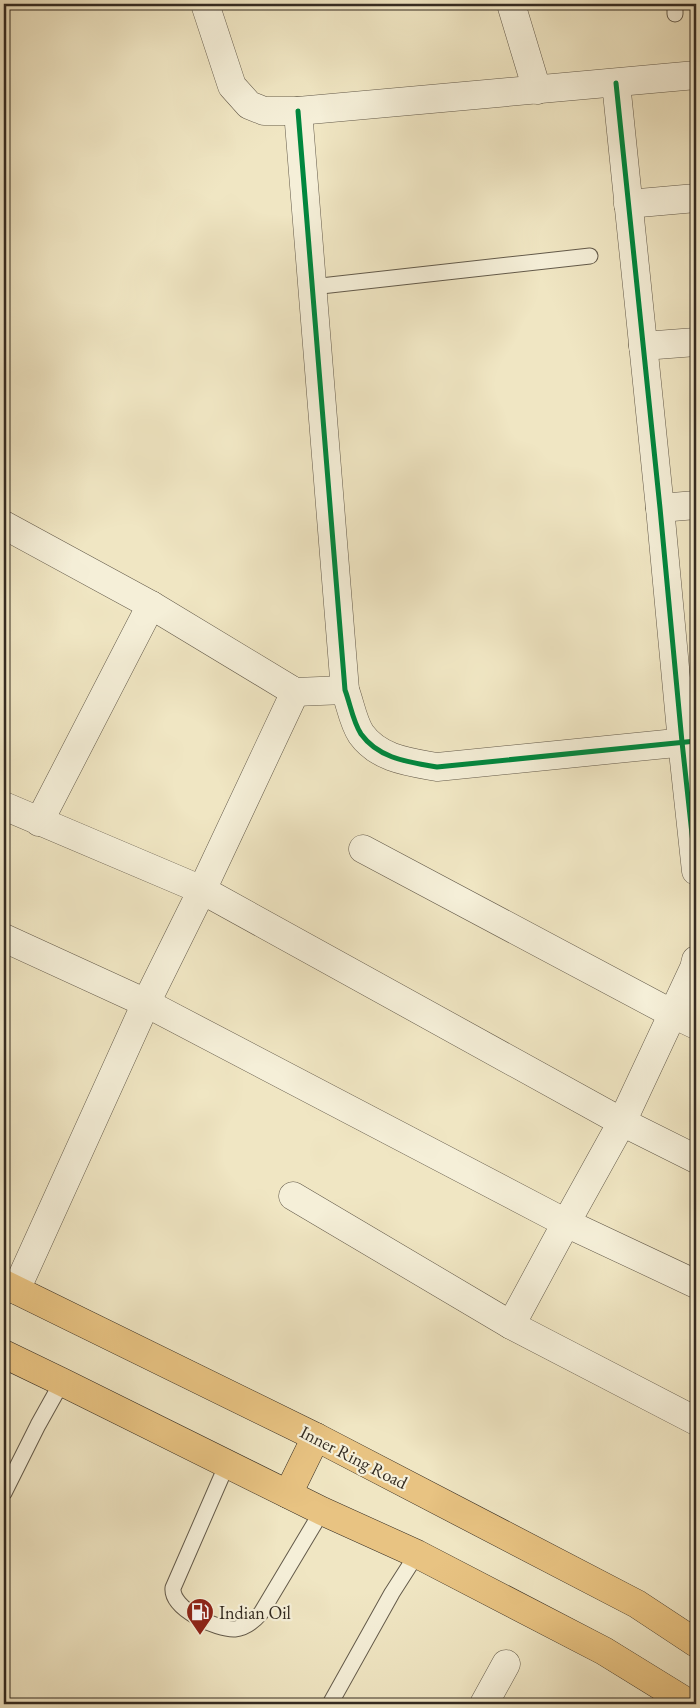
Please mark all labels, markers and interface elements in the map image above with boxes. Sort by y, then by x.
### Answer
street label: Inner Ring Road [296,1420,412,1494]
fuel station icon: Indian Oil [185,1597,215,1636]
place label: Indian Oil [219,1601,291,1624]

